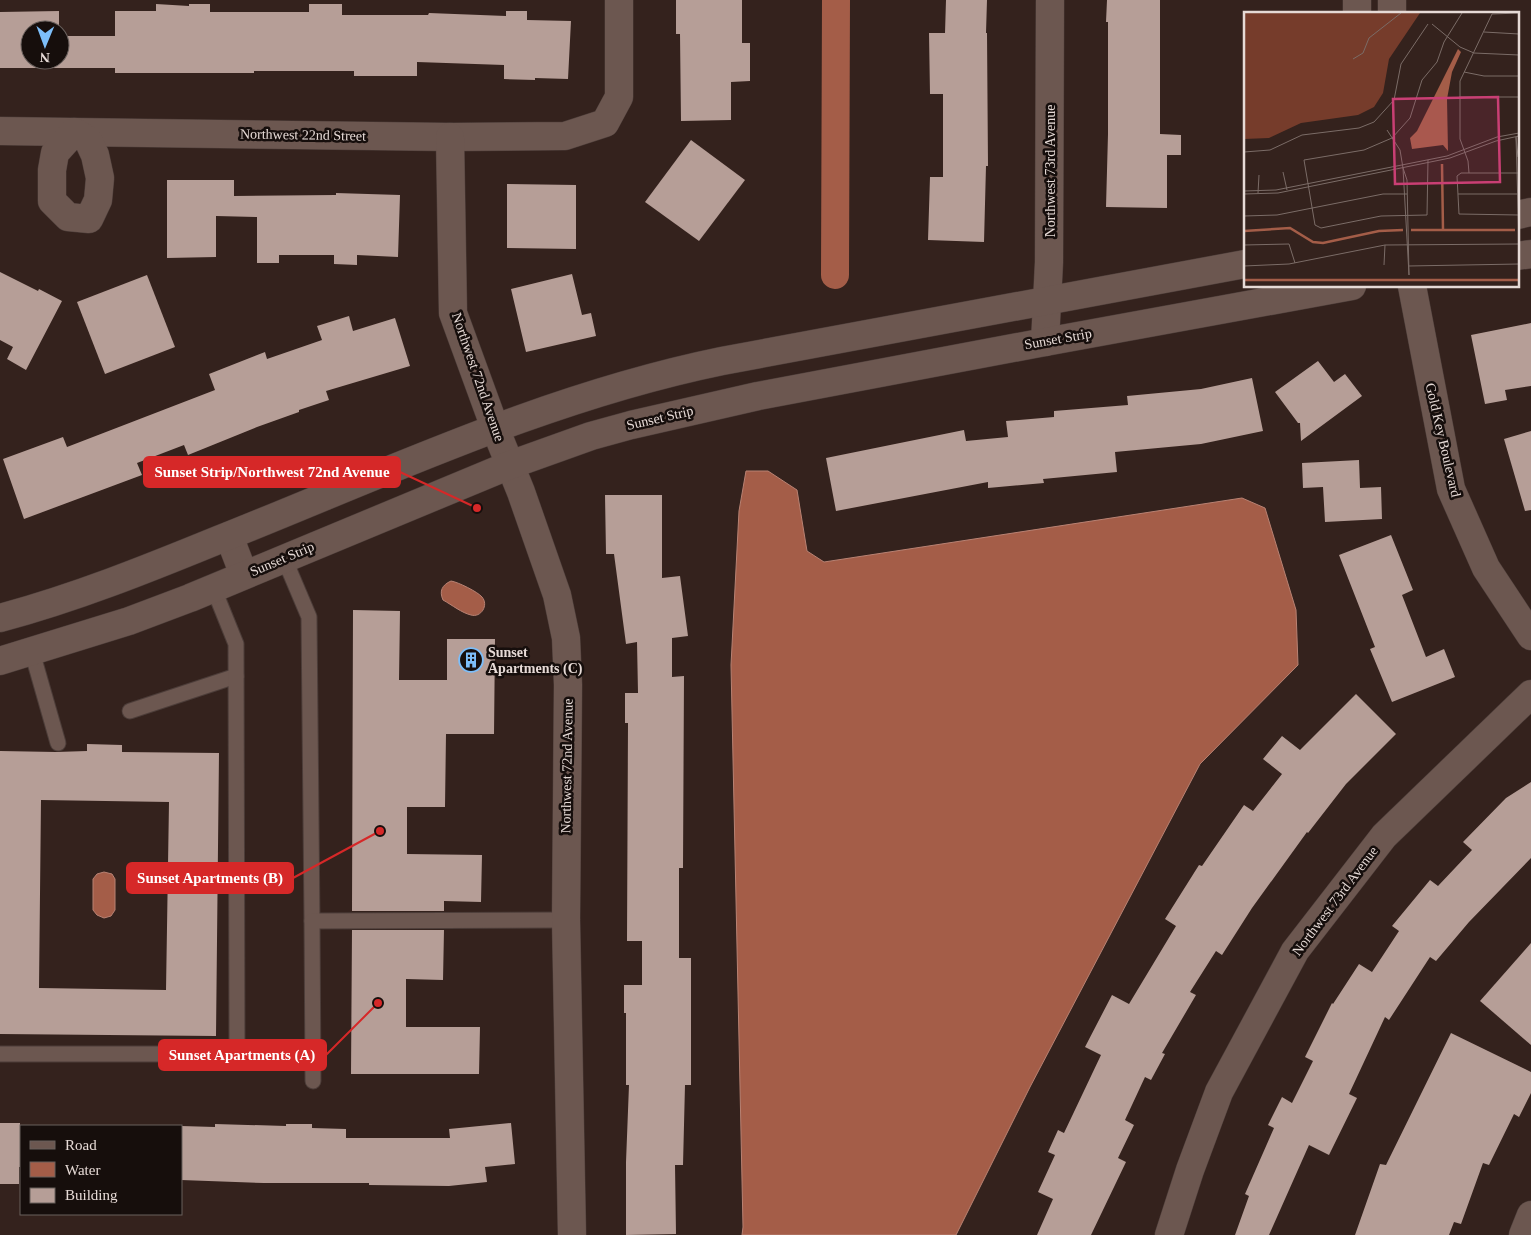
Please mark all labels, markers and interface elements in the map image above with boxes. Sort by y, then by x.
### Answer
inset map [1244,12,1518,288]
north arrow [20,20,70,70]
text: N [40,50,50,65]
street label: Northwest 73rd Avenue [1043,105,1058,237]
street label: Northwest 22nd Street [240,126,366,144]
street label: Northwest 72nd Avenue [449,311,507,443]
street label: Sunset Strip [1023,326,1093,352]
street label: Gold Key Boulevard [1423,381,1463,499]
street label: Sunset Strip [625,403,695,433]
callout: Sunset Strip/Northwest 72nd Avenue [144,457,400,487]
text: Sunset Strip/Northwest 72nd Avenue [154,464,390,480]
street label: Sunset Strip [248,539,316,579]
place label: Sunset Apartments (C) [488,645,583,677]
building icon: Sunset Apartments (C) [458,647,484,673]
street label: Northwest 72nd Avenue [558,698,576,834]
street label: Northwest 73rd Avenue [1289,843,1381,959]
callout: Sunset Apartments (B) [127,863,293,893]
text: Sunset Apartments (B) [137,870,283,887]
callout: Sunset Apartments (A) [159,1040,326,1070]
text: Sunset Apartments (A) [169,1047,315,1064]
legend [20,1125,182,1215]
text: Road [65,1137,97,1153]
text: Water [65,1162,100,1178]
text: Building [65,1187,118,1203]

